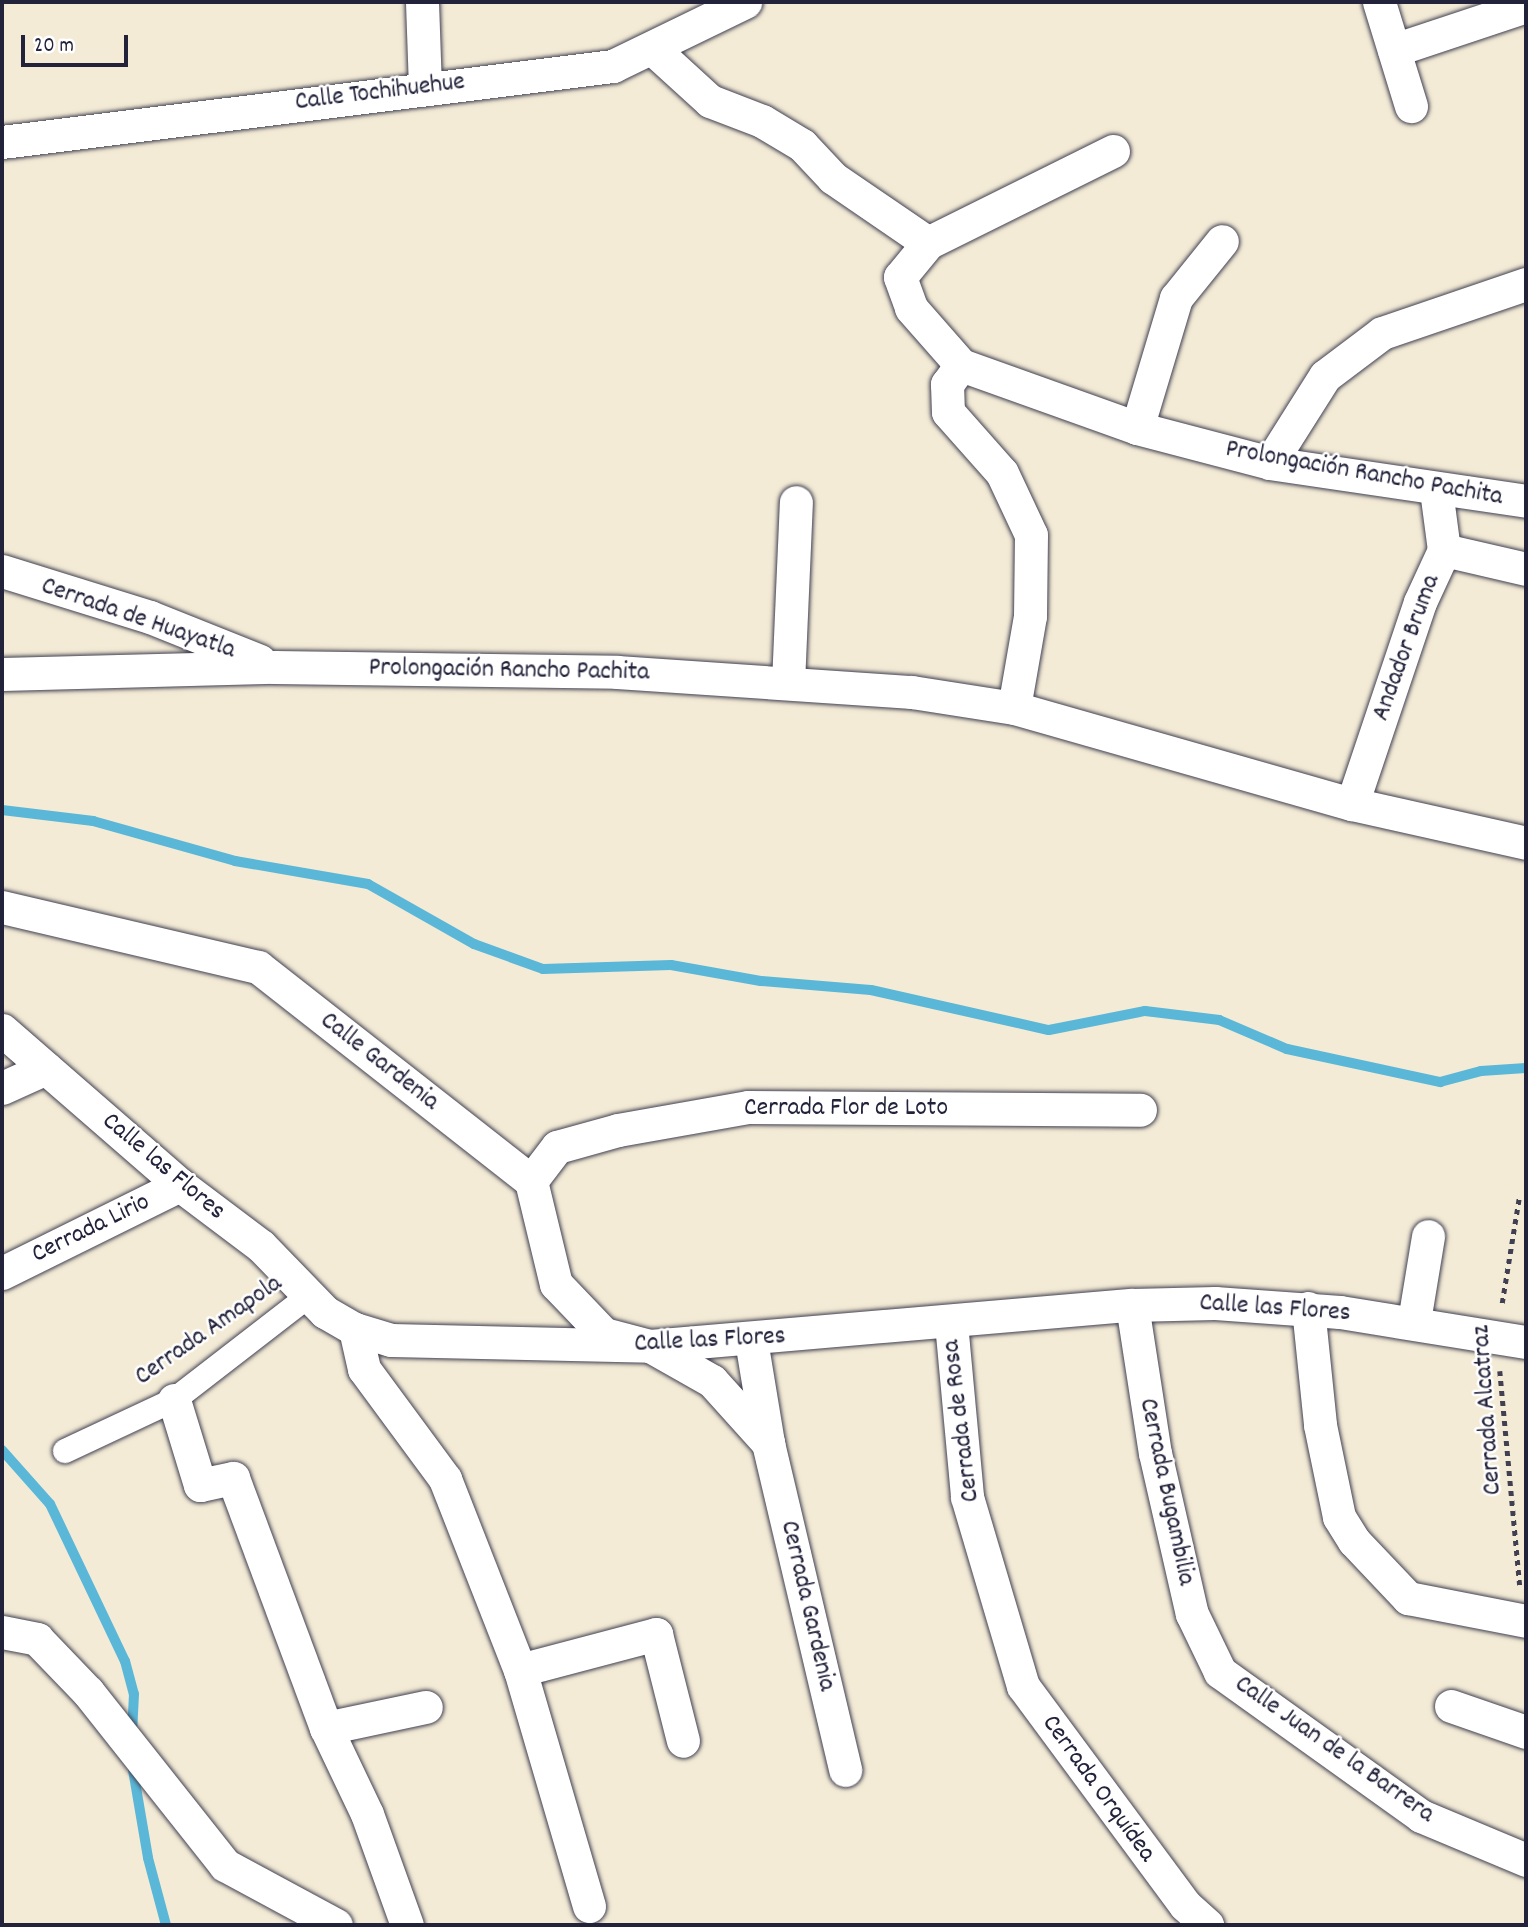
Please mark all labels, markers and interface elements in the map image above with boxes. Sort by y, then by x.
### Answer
scale bar [24,21,131,65]
text: 20 m [34,32,74,62]
street label: Calle Tochihuehue [293,67,467,119]
street label: Prolongación Rancho Pachita [1223,434,1505,514]
street label: Cerrada de Huayatla [37,571,239,667]
street label: Andador Bruma [1366,571,1448,725]
street label: Prolongación Rancho Pachita [368,653,650,689]
street label: Calle Gardenia [313,1006,445,1118]
street label: Cerrada Flor de Loto [744,1093,948,1125]
street label: Calle las Flores [95,1106,231,1228]
street label: Cerrada Lirio [27,1187,155,1271]
street label: Cerrada Amapola [129,1269,289,1393]
street label: Calle las Flores [1198,1288,1352,1330]
street label: Calle las Flores [634,1321,786,1361]
street label: Cerrada Alcatraz [1466,1324,1510,1496]
street label: Cerrada de Rosa [937,1338,987,1504]
street label: Cerrada Bugambilia [1131,1396,1201,1588]
street label: Cerrada Gardenia [772,1518,842,1694]
street label: Calle Juan de la Barrera [1228,1669,1440,1831]
street label: Cerrada Orquídea [1034,1709,1162,1869]

